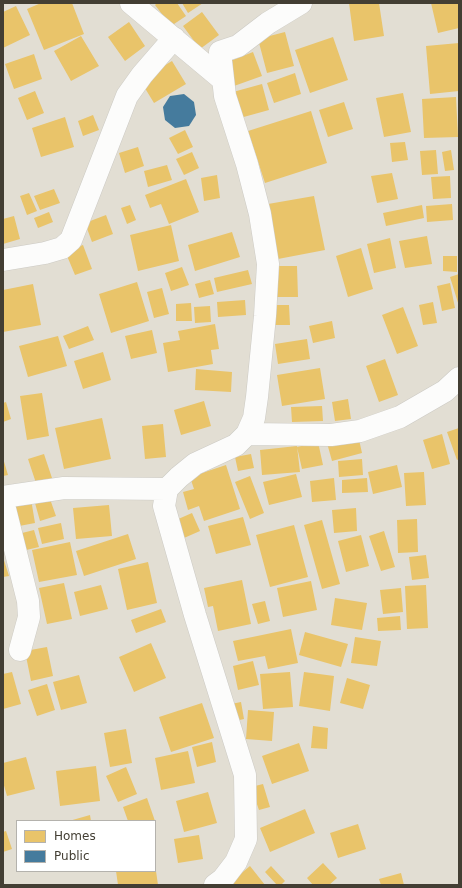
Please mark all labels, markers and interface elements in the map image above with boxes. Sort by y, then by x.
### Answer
legend [16,820,156,872]
text: Homes [54,829,96,843]
text: Public [54,849,90,863]

